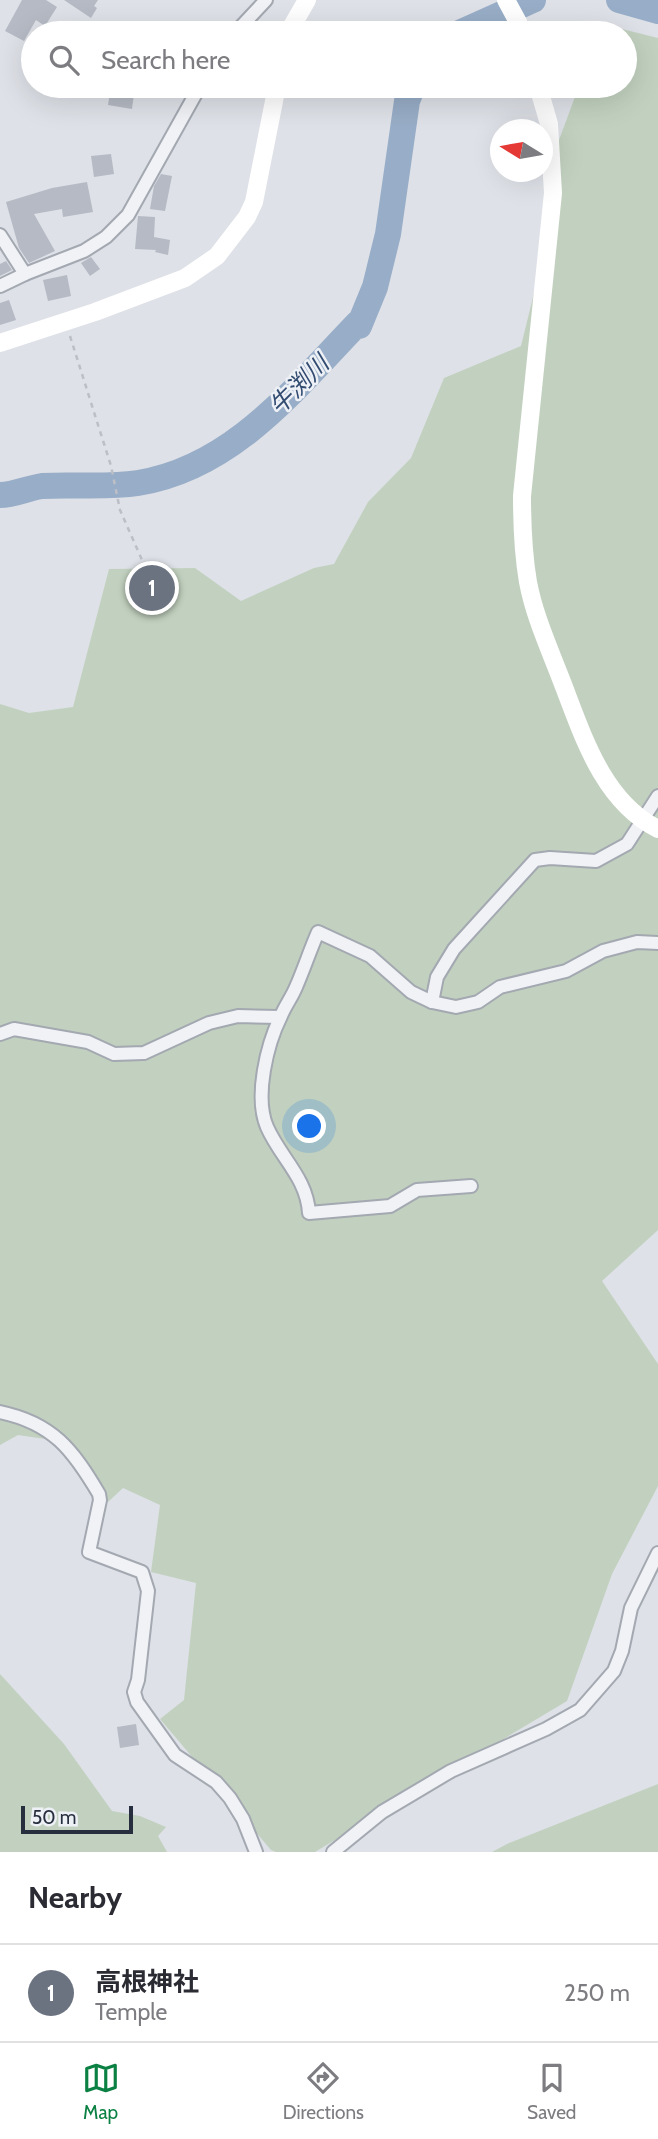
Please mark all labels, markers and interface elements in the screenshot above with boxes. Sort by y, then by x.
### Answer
search box [21,21,637,98]
icon: search [45,41,83,79]
text: Search here [101,44,230,76]
north arrow [490,119,553,182]
water label: 牛渕川 [263,347,336,420]
pin: 1 [129,562,175,614]
your location [292,1109,326,1143]
scale bar [21,1803,133,1835]
text: 50 m [32,1806,76,1829]
text: Nearby [28,1879,122,1916]
text: 高根神社 [95,1966,199,1998]
text: 1 [47,1979,55,2007]
text: 250 m [564,1979,630,2007]
text: Temple [95,1998,167,2026]
tab: Map [82,2059,120,2124]
tab: Directions [283,2059,364,2124]
tab: Saved [527,2059,576,2124]

